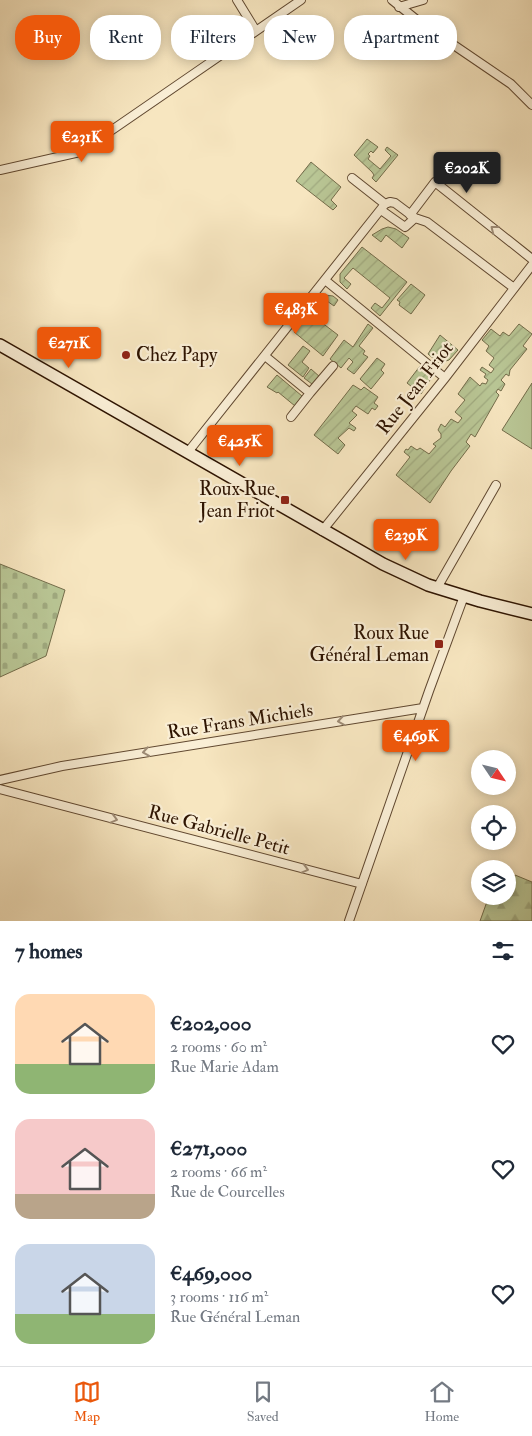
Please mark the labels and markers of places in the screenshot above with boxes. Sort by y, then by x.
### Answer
pin: €231K [47,120,117,163]
pin: €202K [432,152,502,194]
pin: €483K [261,292,331,335]
pin: €271K [34,326,104,369]
place label: Chez Papy [136,343,218,368]
marker: Chez Papy [120,349,132,361]
pin: €425K [205,424,275,467]
place label: Roux Rue Jean Friot [198,477,275,523]
marker: Roux Rue Jean Friot [279,494,291,506]
pin: €239K [371,518,441,561]
place label: Roux Rue Général Leman [310,621,429,667]
marker: Roux Rue Général Leman [433,638,445,650]
pin: €469K [381,720,451,762]

